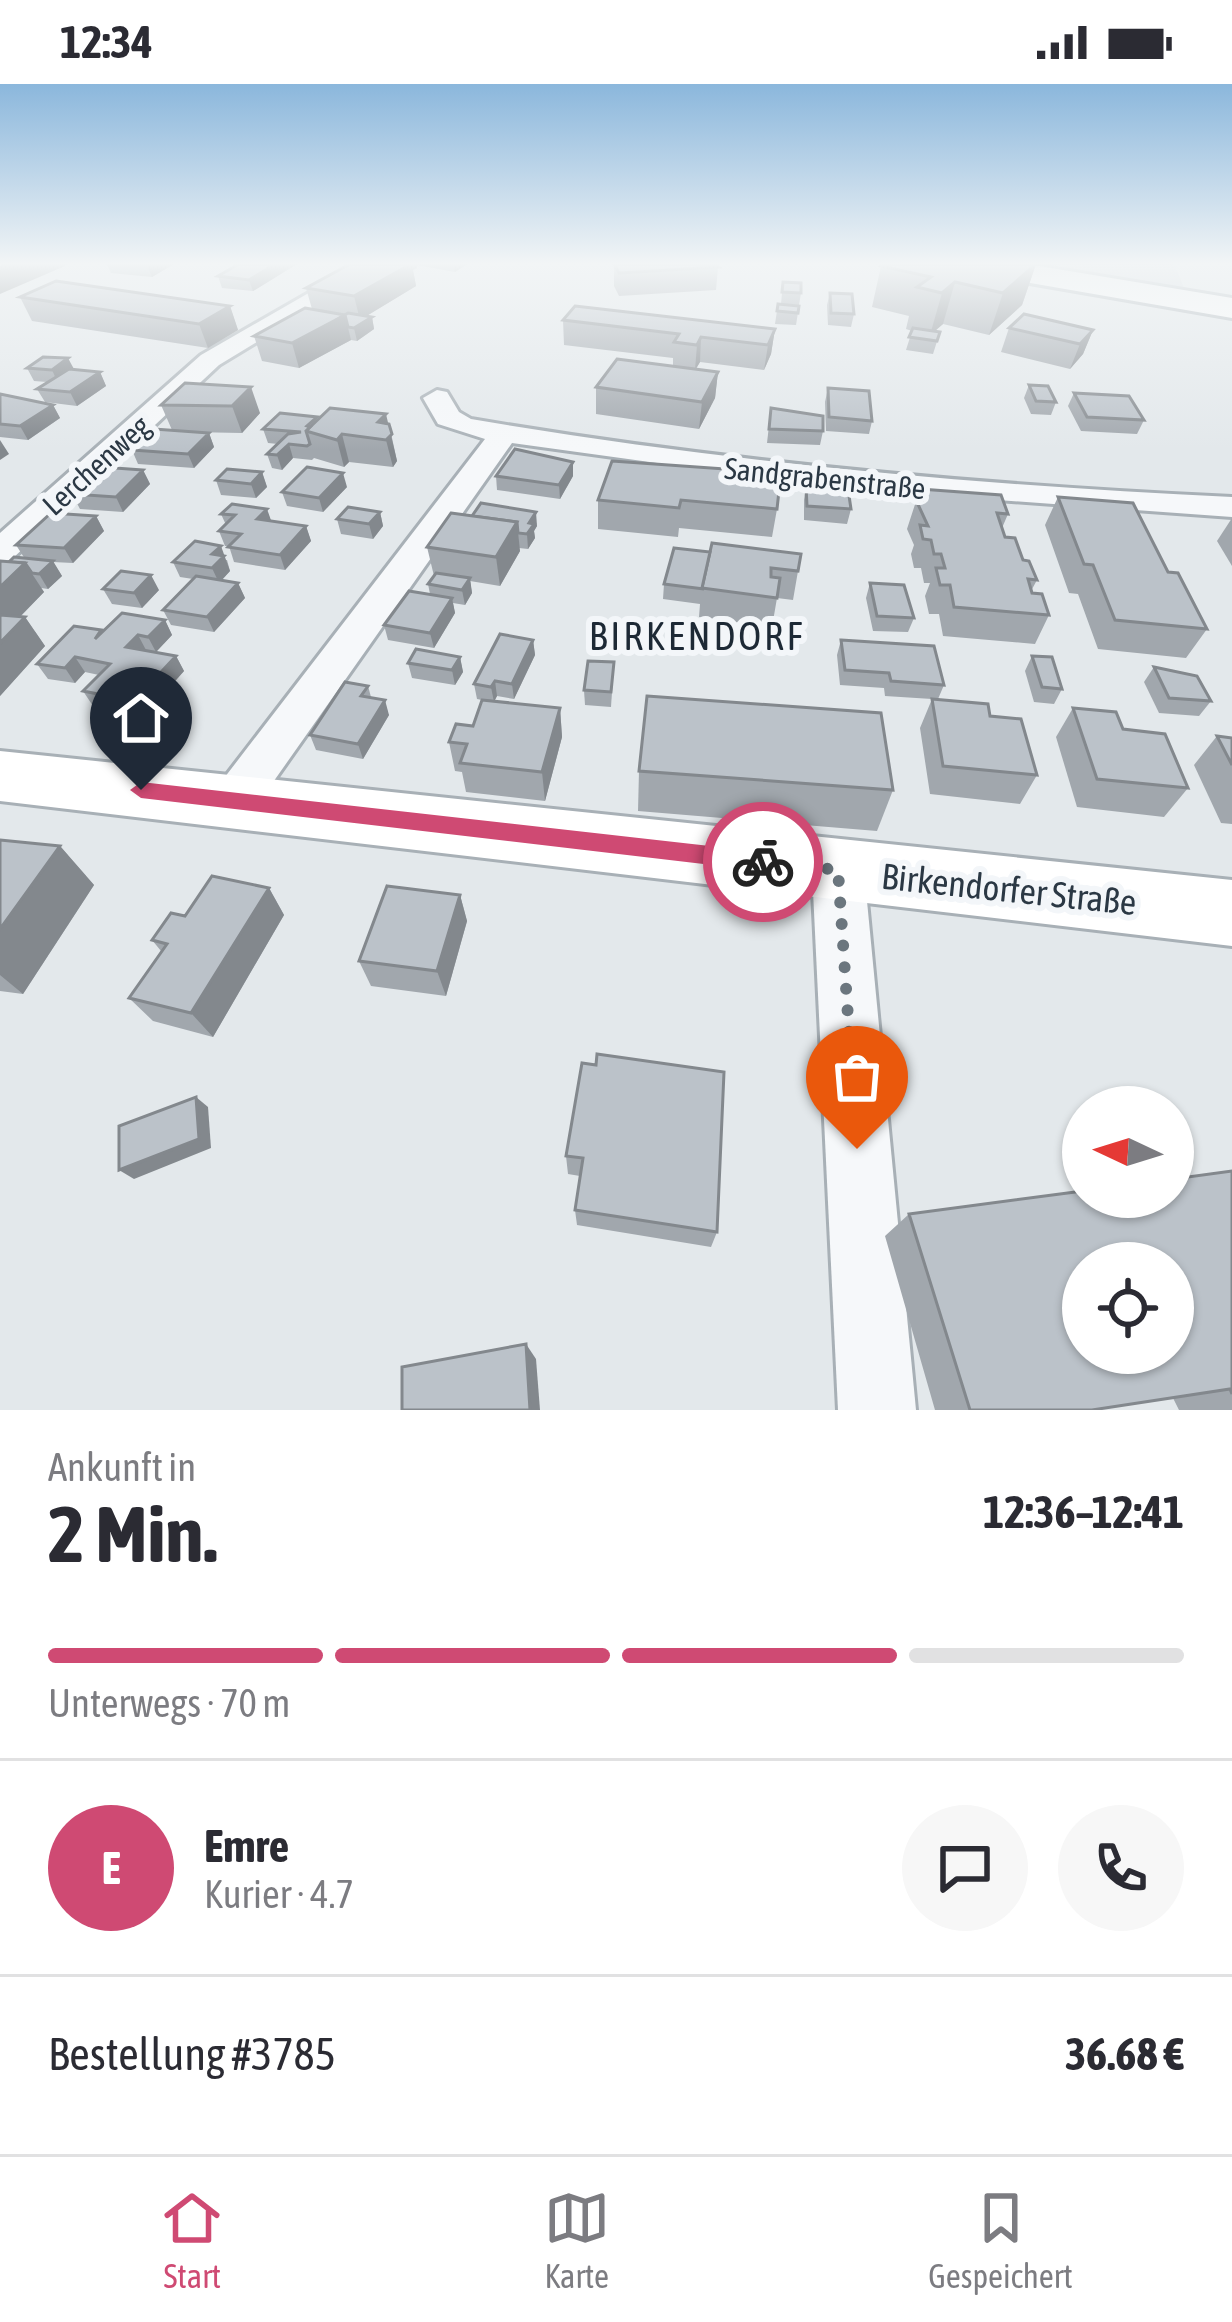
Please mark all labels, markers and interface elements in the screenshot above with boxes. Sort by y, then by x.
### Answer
text: 12:34 [60,16,153,68]
street label: Lerchenweg [36,408,157,522]
street label: Sandgrabenstraße [723,451,927,505]
district label: BIRKENDORF [589,614,805,658]
pin [90,667,192,790]
icon: home [108,685,174,751]
courier [703,802,823,922]
icon: bike [730,829,796,895]
street label: Birkendorfer Straße [879,855,1139,923]
pin [806,1026,908,1149]
icon: bag [824,1044,890,1110]
north arrow [1062,1086,1194,1218]
map controls [1062,1086,1194,1374]
button: locate [1062,1242,1194,1374]
text: Ankunft in [48,1445,196,1489]
text: 12:36–12:41 [983,1486,1184,1538]
text: 2 Min. [48,1489,217,1579]
text: Unterwegs · 70 m [48,1681,290,1725]
button: chat [902,1805,1028,1931]
button: phone [1058,1805,1184,1931]
text: Emre [204,1820,289,1872]
text: E [101,1842,121,1894]
text: Kurier · 4.7 [204,1872,354,1916]
text: Bestellung #3785 [48,2028,336,2080]
text: 36.68 € [1065,2028,1184,2080]
tab: Start [159,2185,225,2295]
tab: Karte [544,2185,610,2295]
tab: Gespeichert [928,2185,1073,2295]

